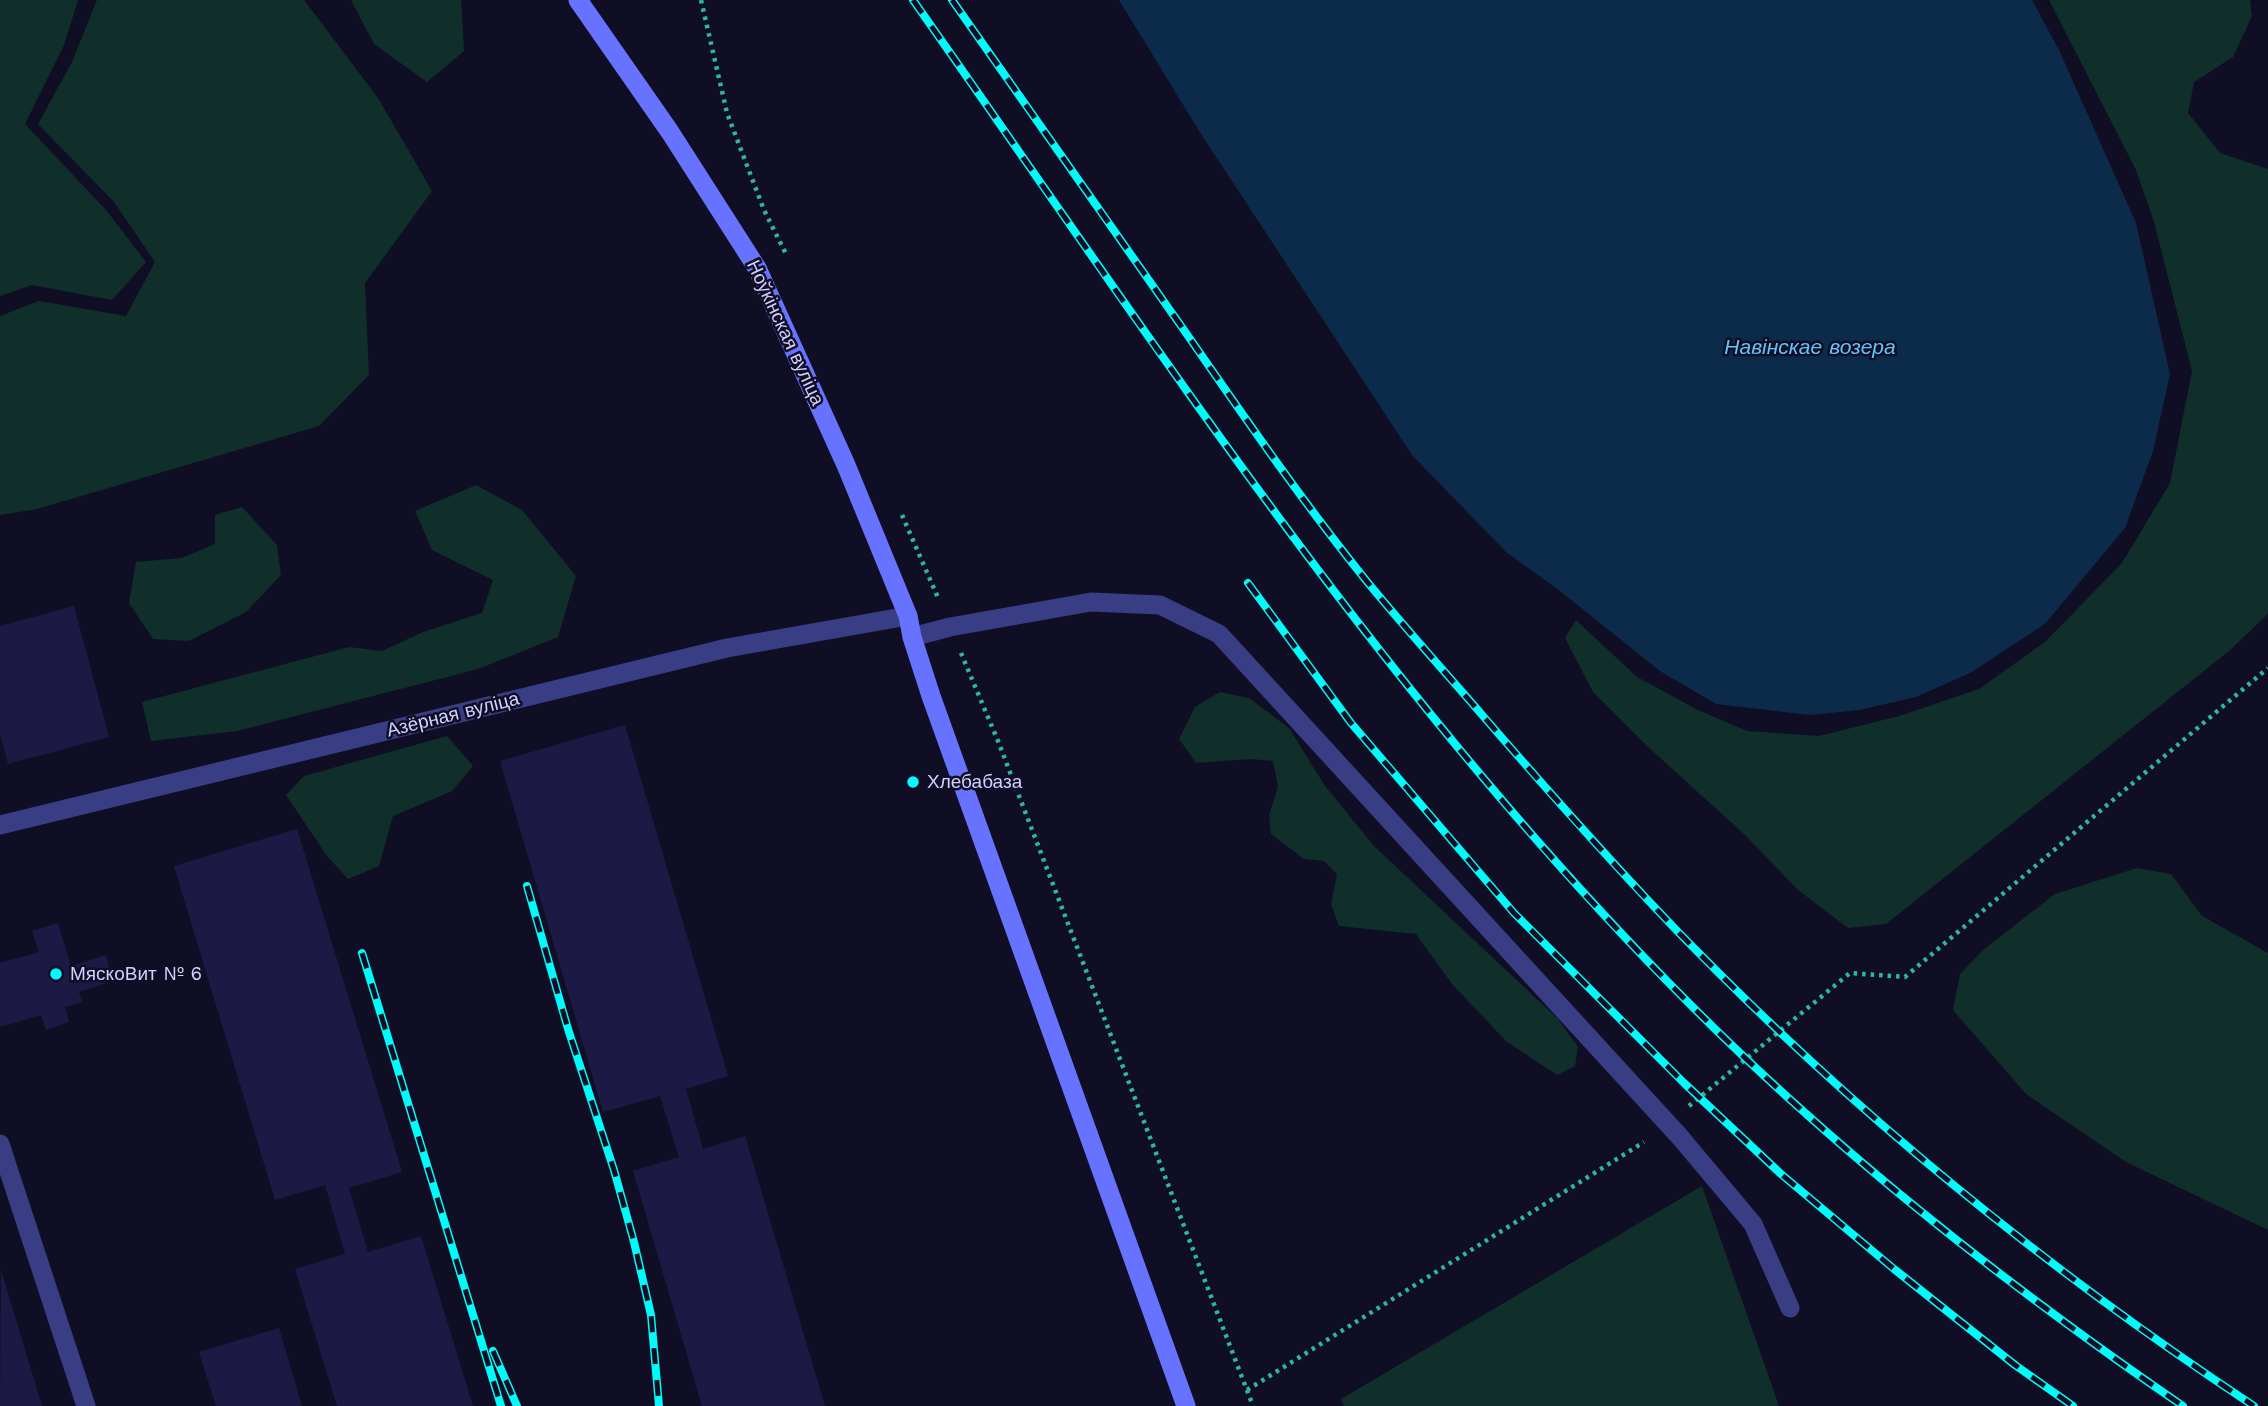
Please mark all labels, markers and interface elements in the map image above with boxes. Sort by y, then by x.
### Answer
street label: Ноўкінская вуліца [741,257,829,409]
water label: Навінскае возера [1724,335,1896,361]
street label: Азёрная вуліца [384,688,522,742]
place label: Хлебабаза [927,771,1022,793]
marker: Хлебабаза [905,774,921,790]
place label: МяскоВит № 6 [70,963,202,985]
marker: МяскоВит № 6 [48,966,64,982]

